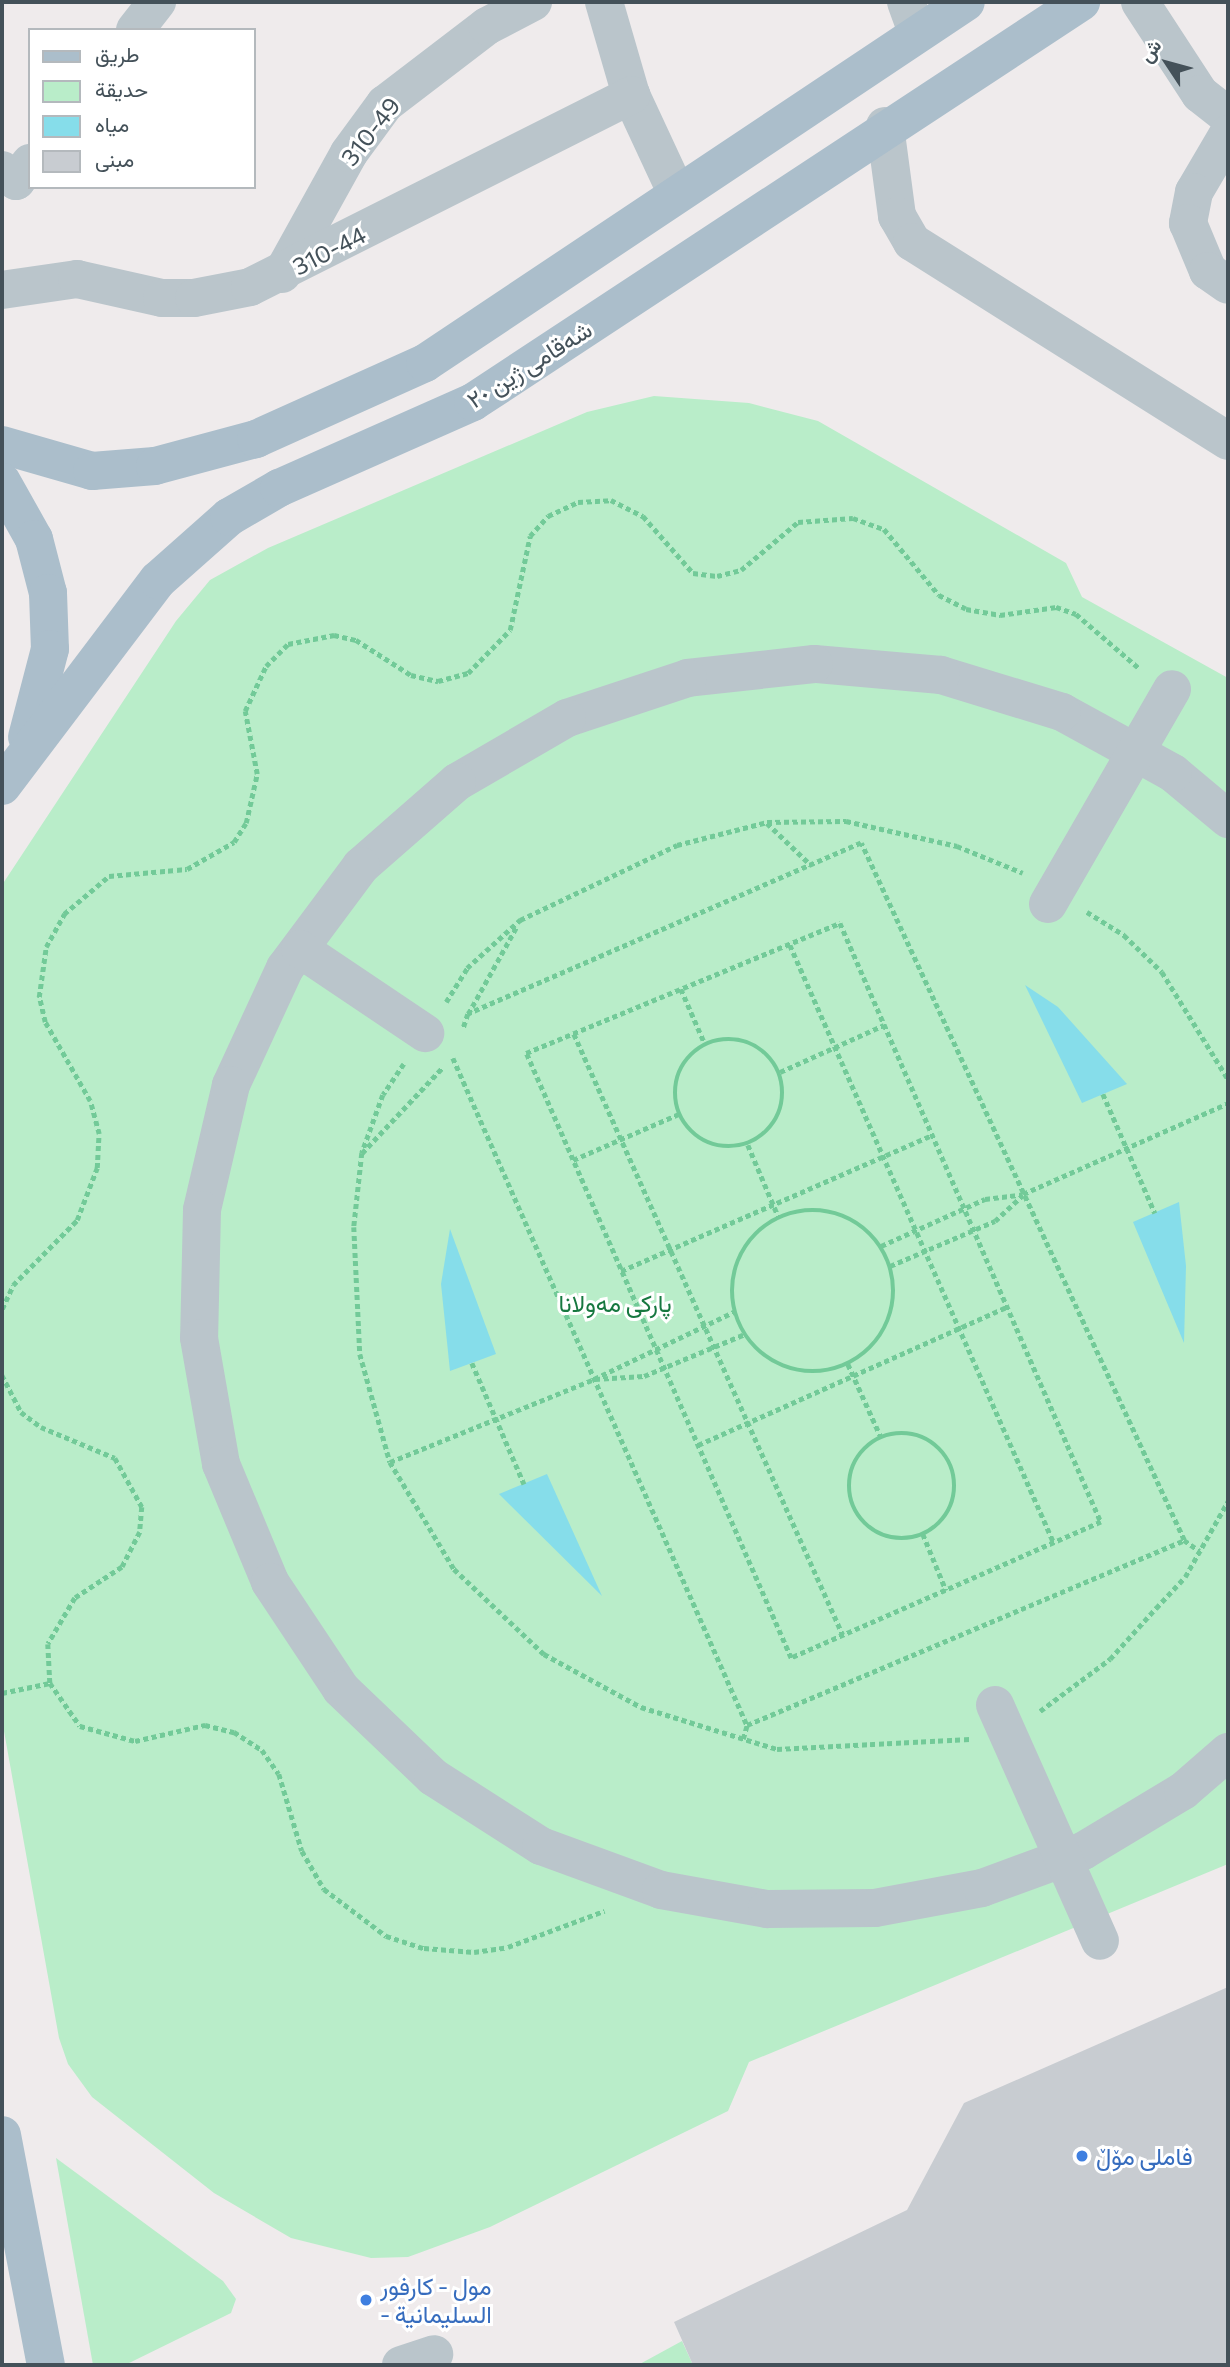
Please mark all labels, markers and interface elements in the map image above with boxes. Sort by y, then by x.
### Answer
legend [28,28,256,189]
north arrow [1132,28,1202,98]
text: ش [1134,34,1166,66]
text: طريق [95,41,140,66]
text: حديقة [95,76,148,101]
street label: 310-49 [334,91,406,171]
text: مياه [95,111,129,136]
text: مبنى [95,146,134,171]
street label: 310-44 [287,219,371,281]
street label: شەقامی ژین ٢٠ [461,314,597,414]
park label: پارکی مەولانا [558,1289,672,1317]
place label: فاملی مۆڵ [1096,2142,1193,2170]
marker: فاملی مۆڵ [1074,2148,1090,2164]
place label: مول - كارفور - السليمانية [380,2272,492,2328]
marker: مول - كارفور - السليمانية [358,2292,374,2308]

